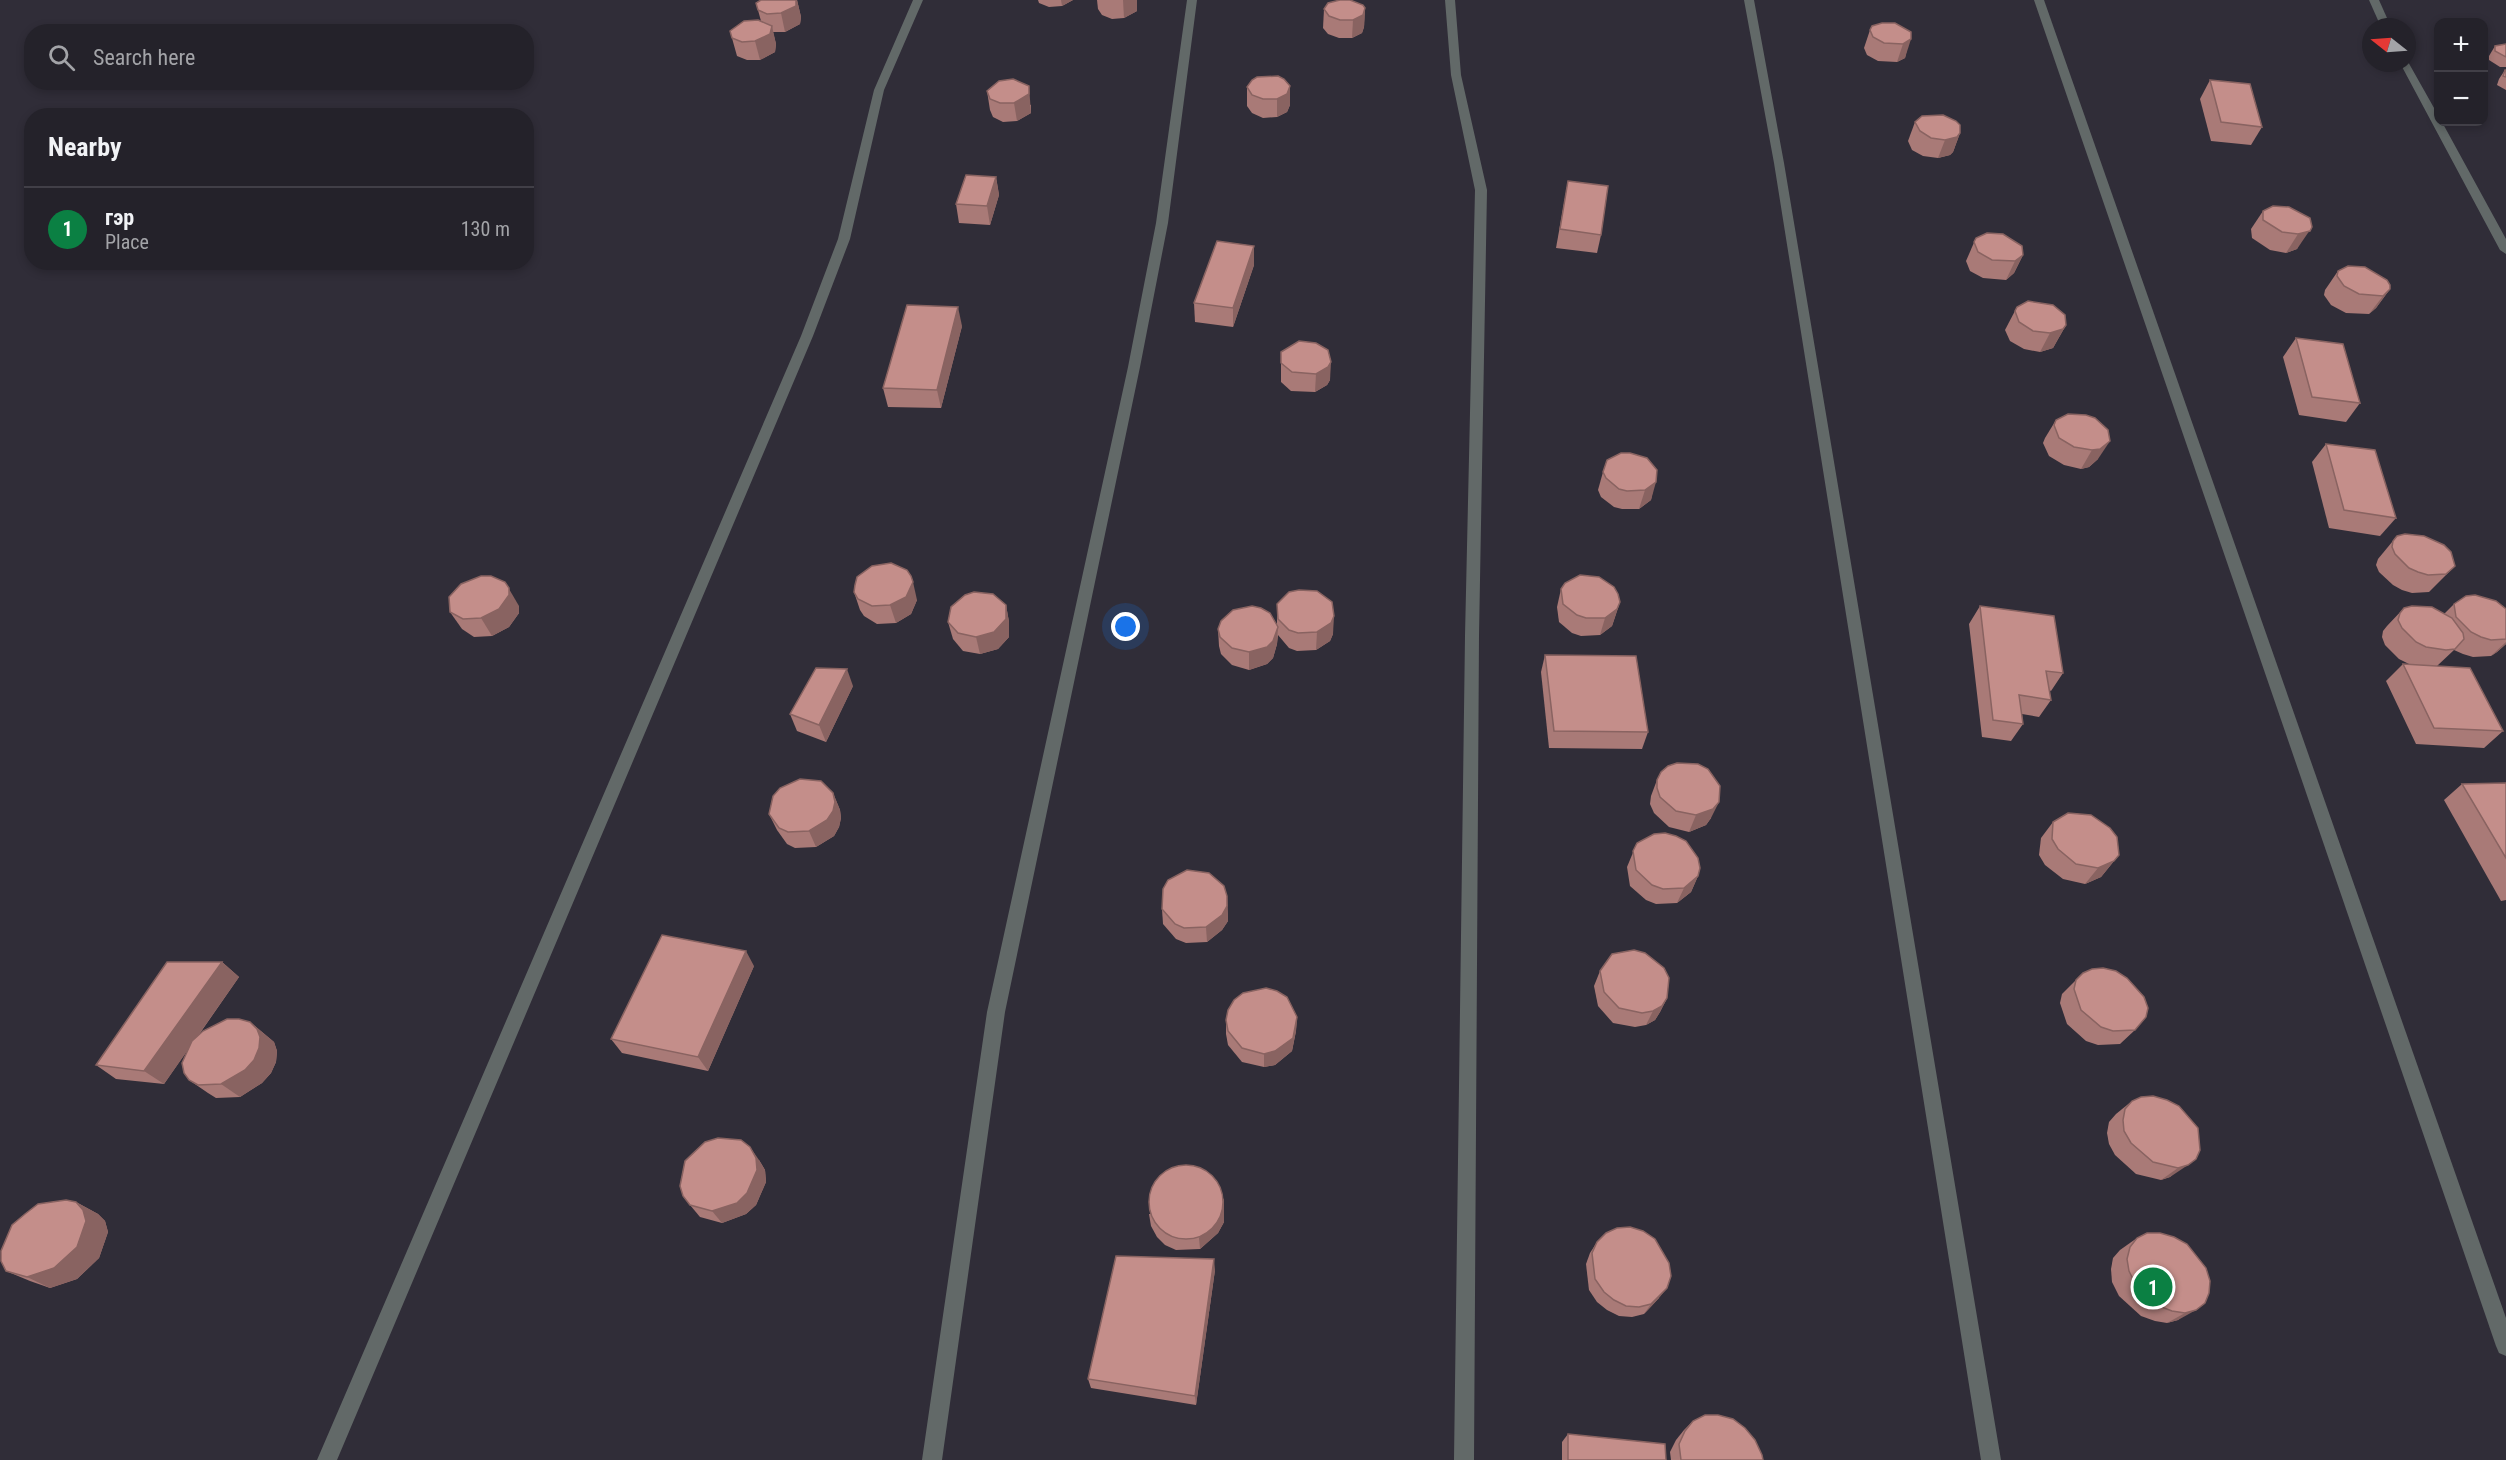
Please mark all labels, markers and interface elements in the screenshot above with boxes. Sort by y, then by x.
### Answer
north arrow [2362,18,2416,72]
map controls [2434,18,2488,126]
button: + [2434,18,2488,72]
search box [24,24,534,90]
icon: search [45,41,78,74]
text: Search here [93,45,195,70]
button: − [2434,72,2488,126]
text: Nearby [48,132,122,162]
text: гэр [105,205,134,230]
text: 1 [62,217,73,241]
text: 130 m [461,217,510,241]
text: Place [105,230,149,254]
your location [1111,612,1140,641]
pin: 1 [2134,1264,2172,1310]

